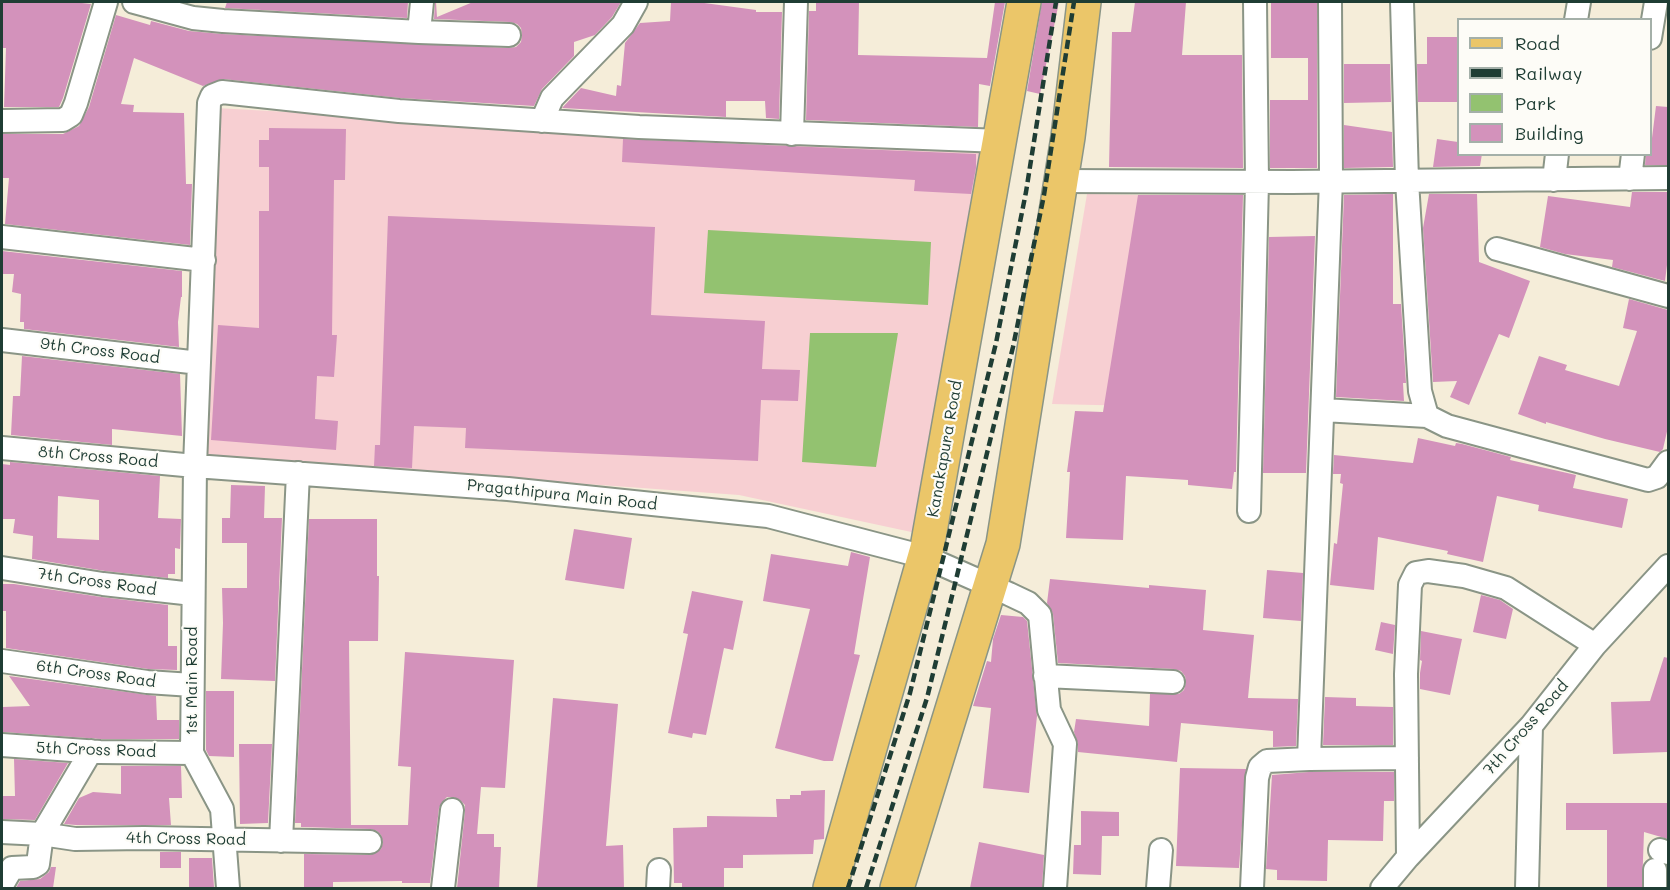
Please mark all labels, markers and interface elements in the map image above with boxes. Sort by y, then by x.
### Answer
legend [1457,18,1652,156]
text: Road [1515,31,1560,55]
text: Railway [1515,61,1582,85]
text: Park [1515,91,1556,115]
text: Building [1515,121,1583,145]
street label: 9th Cross Road [39,334,161,368]
street label: Kanakapura Road [924,379,966,519]
street label: 8th Cross Road [37,442,159,472]
street label: Pragathipura Main Road [466,475,658,515]
street label: 7th Cross Road [36,564,158,600]
street label: 1st Main Road [182,627,202,735]
street label: 6th Cross Road [35,656,157,692]
street label: 7th Cross Road [1480,677,1572,779]
street label: 5th Cross Road [36,738,156,762]
street label: 4th Cross Road [126,828,246,850]

